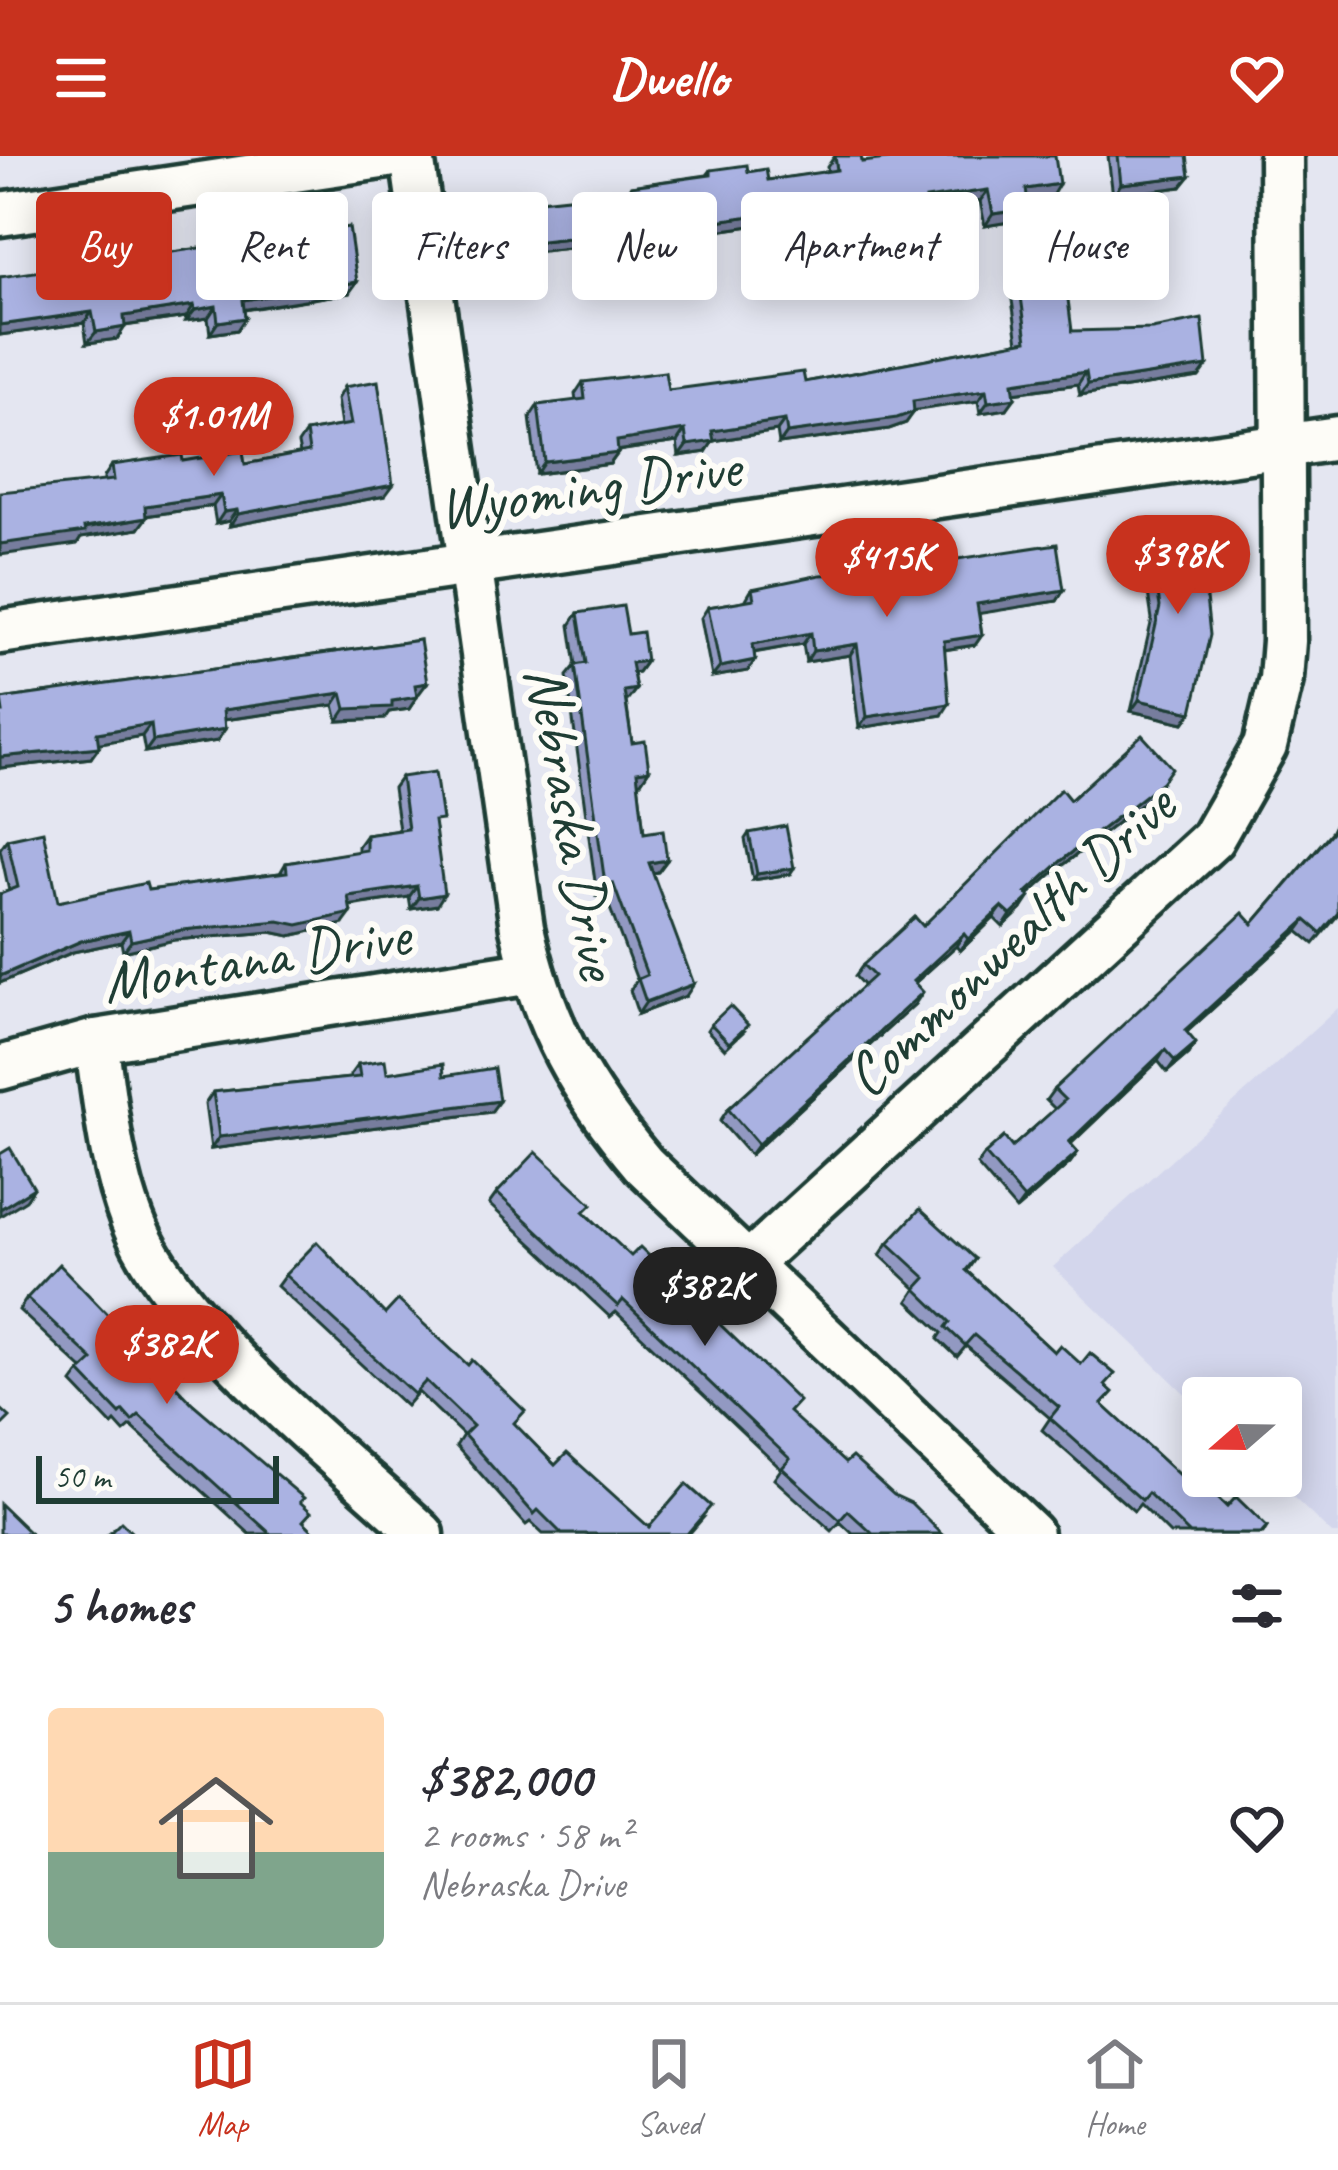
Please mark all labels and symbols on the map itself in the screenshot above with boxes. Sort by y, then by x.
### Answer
pin: $1.01M [116,377,312,479]
street label: Wyoming Drive [433,428,749,546]
pin: $398K [1094,515,1262,617]
pin: $415K [803,518,971,620]
street label: Nebraska Drive [508,660,638,988]
street label: Commonwealth Drive [829,766,1193,1113]
street label: Montana Drive [98,896,418,1020]
pin: $382K [621,1247,789,1349]
pin: $382K [83,1305,251,1407]
north arrow [1182,1377,1302,1497]
scale bar [36,1450,279,1503]

